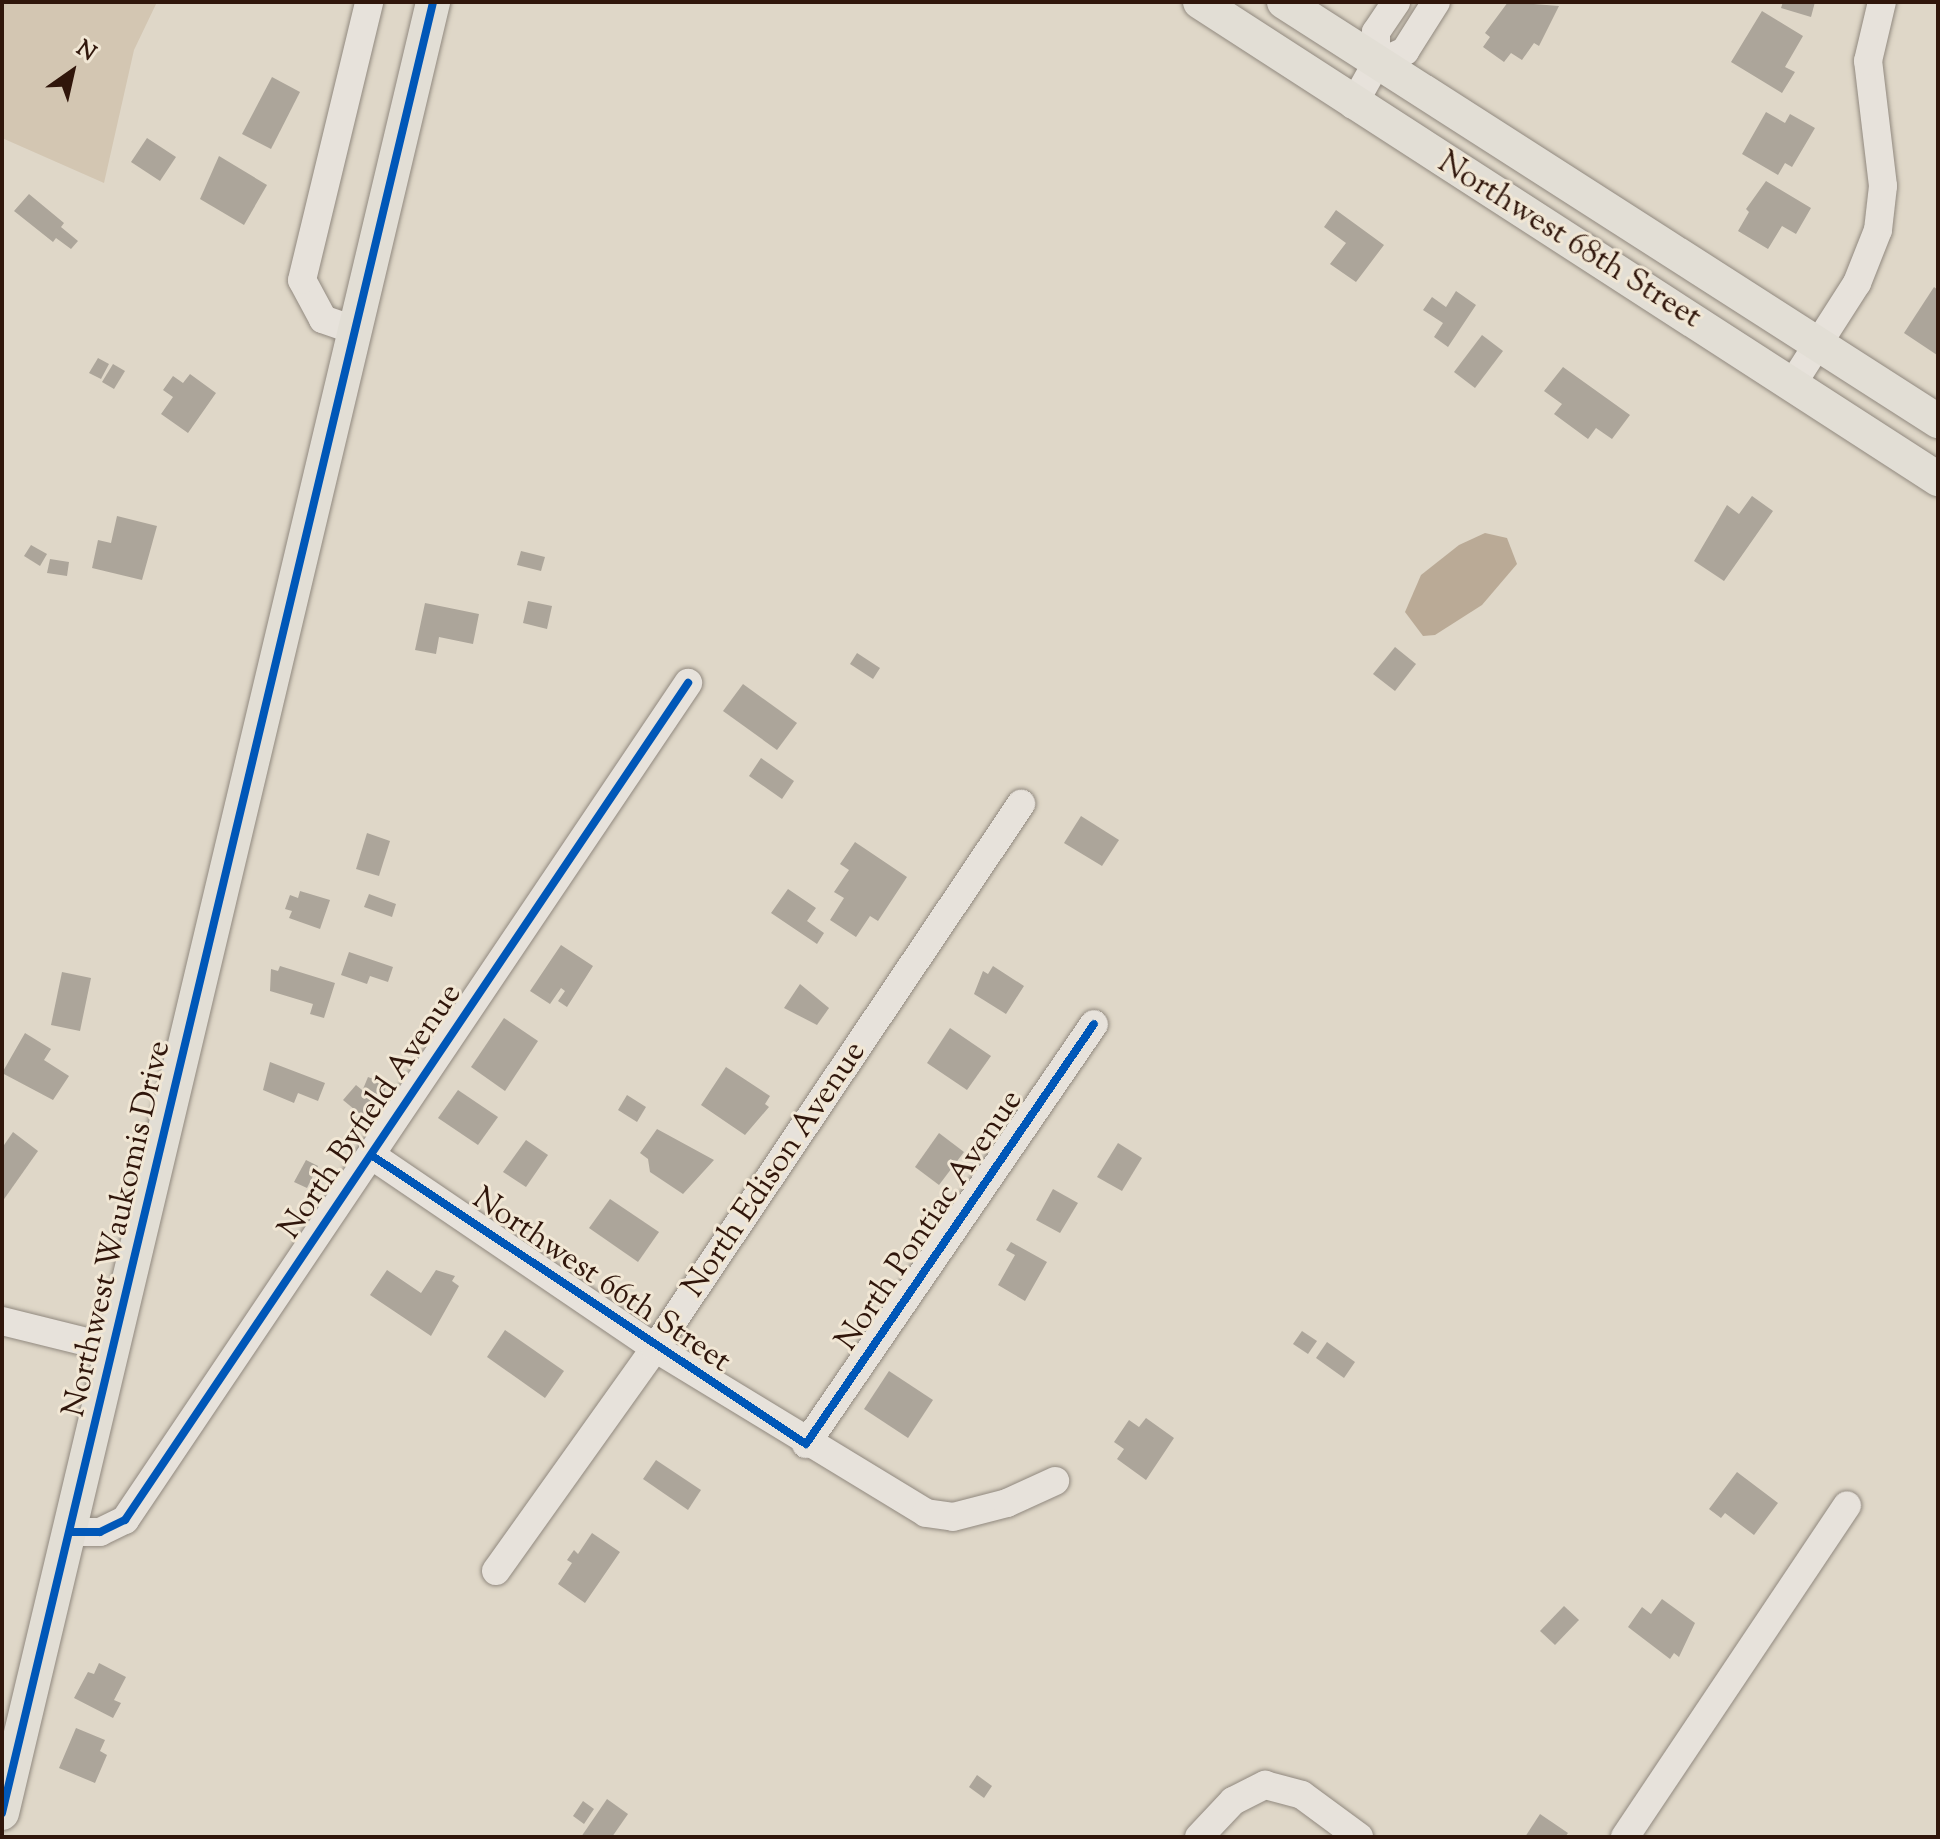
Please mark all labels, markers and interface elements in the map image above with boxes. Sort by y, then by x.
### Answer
north arrow [32,32,112,112]
text: N [69,34,102,70]
street label: Northwest 68th Street [1430,144,1708,338]
street label: North Byfield Avenue [271,977,471,1247]
street label: North Edison Avenue [675,1035,875,1305]
street label: Northwest Waukomis Drive [56,1037,180,1421]
street label: North Pontiac Avenue [828,1083,1032,1359]
street label: Northwest 66th Street [465,1180,737,1382]

